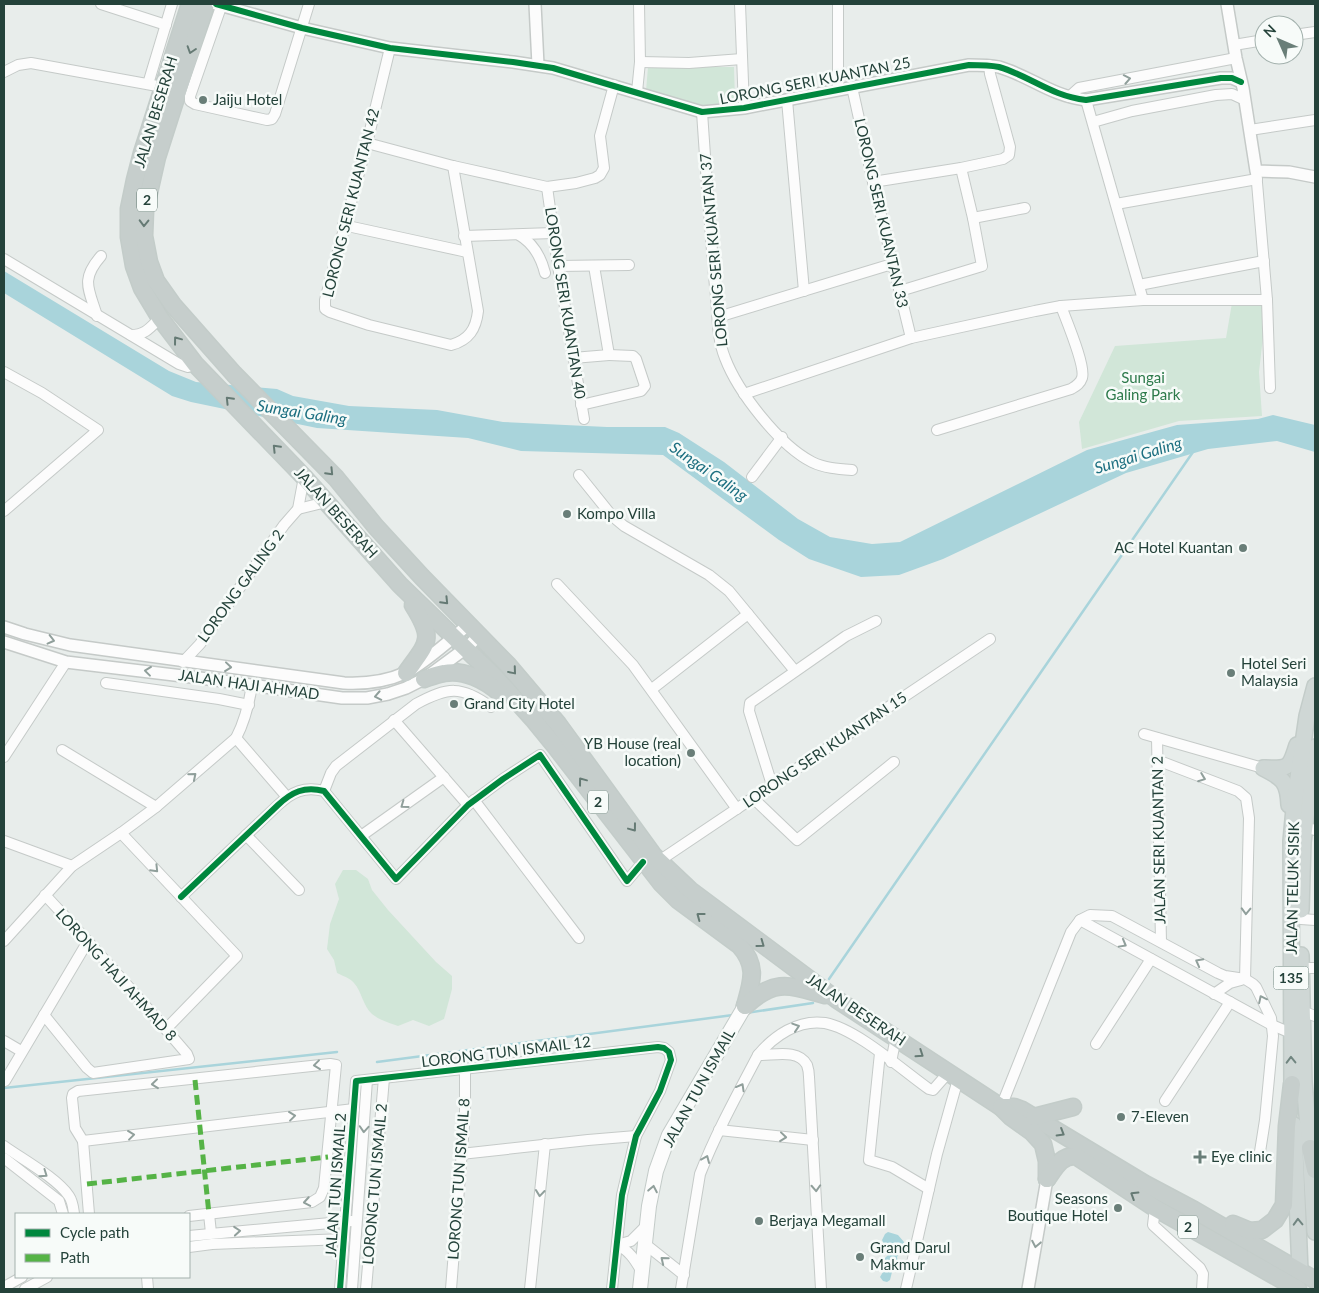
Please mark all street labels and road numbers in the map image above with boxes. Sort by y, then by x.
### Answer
street label: LORONG SERI KUANTAN 25 [718,53,912,107]
street label: JALAN BESERAH [130,54,181,170]
street label: LORONG SERI KUANTAN 42 [318,106,382,299]
street label: LORONG SERI KUANTAN 33 [851,116,913,309]
street label: LORONG SERI KUANTAN 37 [696,152,730,347]
road number: 2 [137,188,157,212]
street label: LORONG SERI KUANTAN 40 [542,206,590,400]
street label: JALAN BESERAH [291,463,382,561]
street label: LORONG GALING 2 [193,526,287,645]
street label: JALAN HAJI AHMAD [178,665,321,703]
street label: LORONG SERI KUANTAN 15 [739,687,910,811]
street label: JALAN SERI KUANTAN 2 [1148,756,1168,924]
road number: 2 [588,790,608,814]
street label: JALAN TELUK SISIK [1282,821,1302,955]
street label: LORONG HAJI AHMAD 8 [53,904,181,1044]
road number: 135 [1274,966,1308,990]
street label: JALAN BESERAH [804,969,910,1049]
street label: JALAN TUN ISMAIL [658,1025,738,1150]
street label: LORONG TUN ISMAIL 12 [420,1032,592,1070]
street label: LORONG TUN ISMAIL 8 [443,1098,473,1260]
street label: LORONG TUN ISMAIL 2 [358,1102,390,1265]
street label: JALAN TUN ISMAIL 2 [321,1112,349,1258]
road number: 2 [1178,1216,1198,1238]

